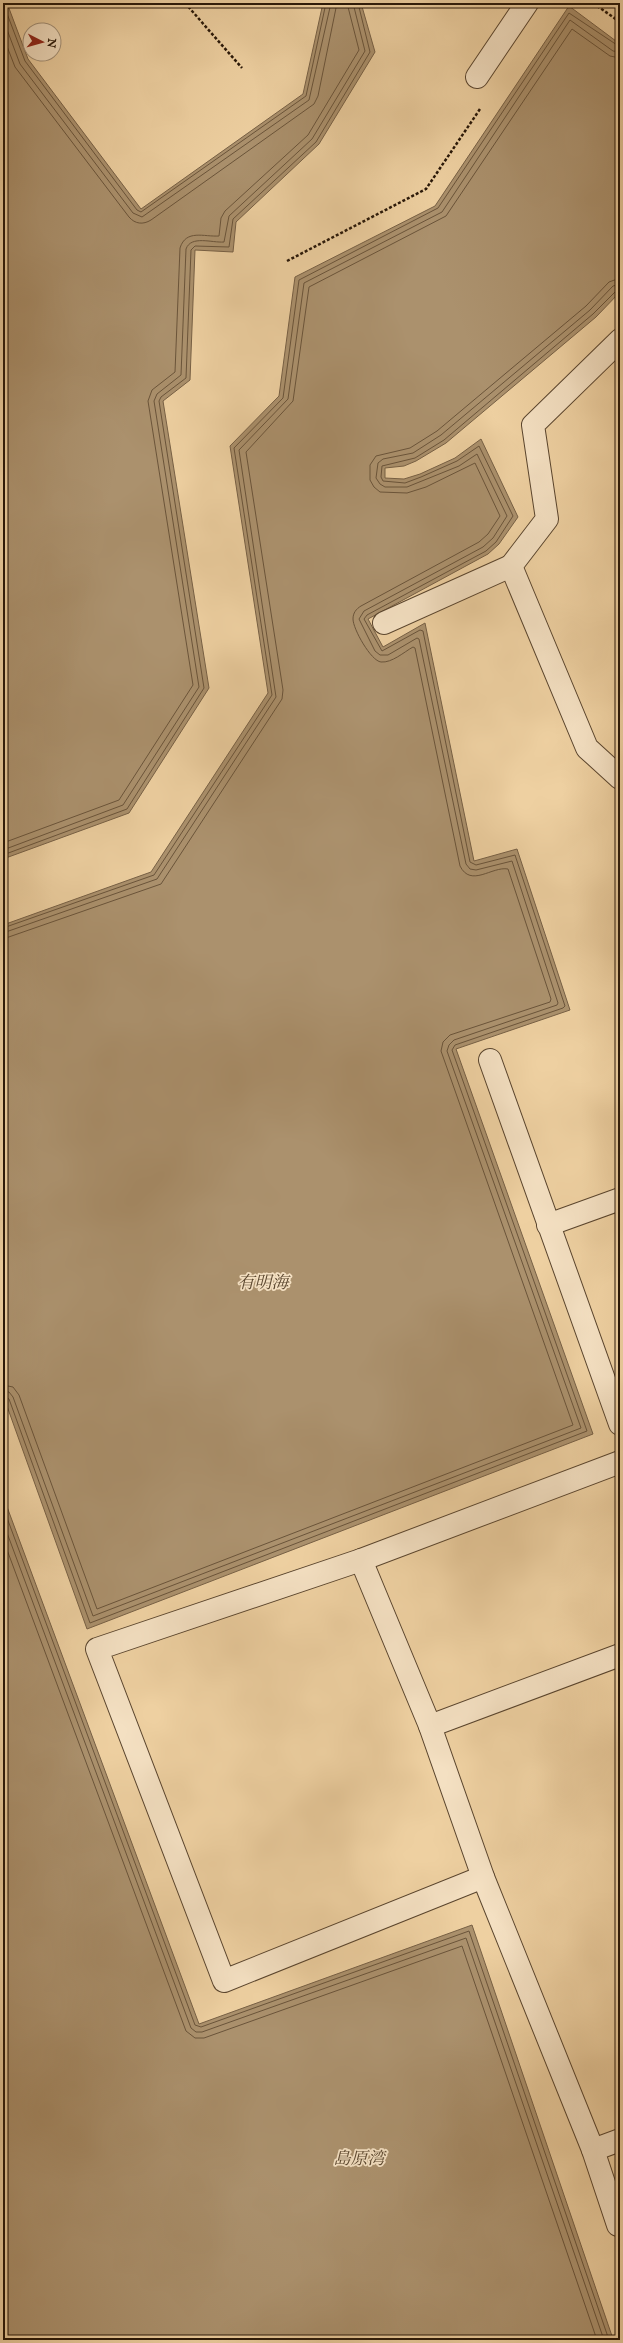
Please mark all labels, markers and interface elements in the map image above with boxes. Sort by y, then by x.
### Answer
north arrow [22,22,62,62]
text: N [43,36,59,49]
water label: 有明海 [238,1273,291,1294]
water label: 島原湾 [334,2149,387,2170]

